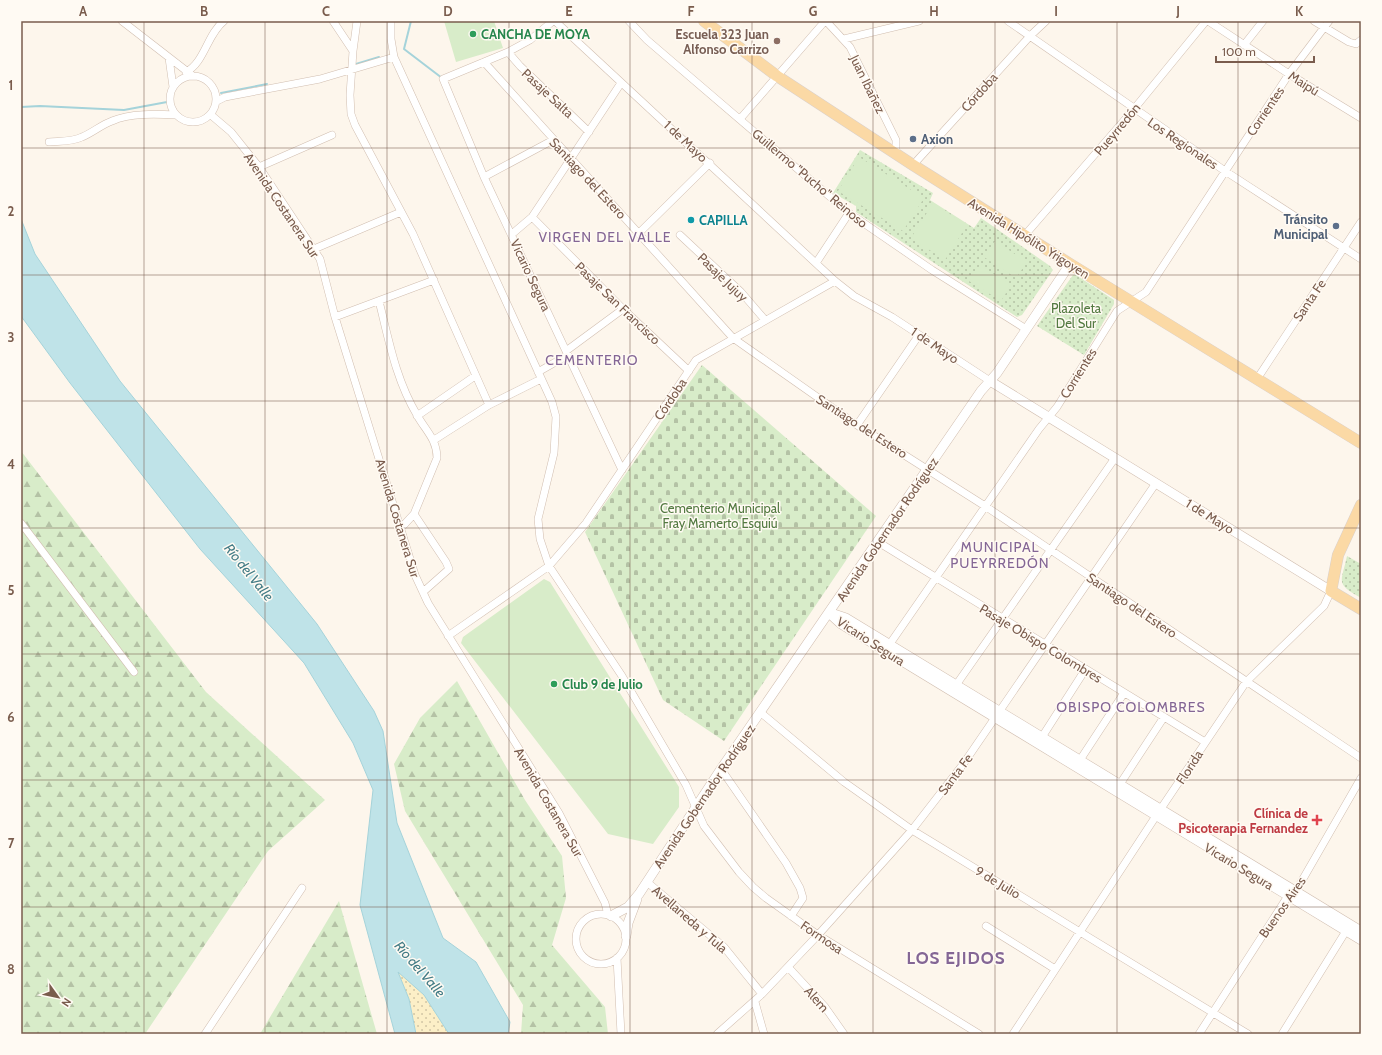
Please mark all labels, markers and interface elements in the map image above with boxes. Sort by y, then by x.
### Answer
text: A [79,3,88,19]
text: B [200,3,208,19]
text: C [322,3,330,19]
text: D [443,3,453,19]
text: E [565,3,573,19]
text: F [688,3,695,19]
text: G [809,3,818,19]
text: H [929,3,939,19]
text: I [1054,3,1058,19]
text: J [1175,3,1180,19]
text: K [1295,3,1304,19]
place label: CANCHA DE MOYA [481,26,591,42]
place label: Escuela 323 Juan Alfonso Carrizo [675,26,770,57]
marker: CANCHA DE MOYA [468,29,478,39]
marker: Escuela 323 Juan Alfonso Carrizo [772,36,782,46]
scale bar [1216,38,1314,64]
text: 100 m [1222,44,1256,59]
street label: Juan Ibañez [847,51,889,116]
street label: Pasaje Salta [518,65,578,122]
street label: Maipú [1286,67,1323,99]
street label: Córdoba [957,69,1001,115]
text: 1 [9,77,13,93]
street label: Corrientes [1243,83,1288,139]
street label: Pueyrredón [1090,99,1144,159]
street label: Los Regionales [1145,114,1222,173]
street label: 1 de Mayo [661,117,711,165]
street label: Guillermo "Pucho" Reinoso [749,125,871,231]
place label: Axion [921,131,953,147]
street label: Santiago del Estero [546,134,630,222]
marker: Axion [908,134,918,144]
street label: Avenida Costanera Sur [241,149,324,261]
street label: Avenida Hipólito Yrigoyen [965,194,1093,282]
text: 2 [8,203,15,219]
place label: Tránsito Municipal [1273,211,1329,242]
place label: CAPILLA [699,212,748,228]
marker: CAPILLA [686,215,696,225]
marker: Tránsito Municipal [1331,221,1341,231]
district label: VIRGEN DEL VALLE [538,228,672,246]
street label: Vicario Segura [507,236,555,314]
street label: Pasaje Jujuy [694,249,752,306]
street label: Pasaje San Francisco [571,258,664,348]
street label: Santa Fe [1289,276,1329,324]
park label: Plazoleta Del Sur [1051,300,1102,331]
street label: 1 de Mayo [908,323,962,367]
text: 3 [7,329,15,345]
street label: Corrientes [1056,344,1100,401]
district label: CEMENTERIO [545,351,639,369]
street label: Córdoba [650,375,690,423]
street label: Santiago del Estero [813,391,911,461]
street label: Avenida Gobernador Rodríguez [833,454,941,604]
text: 4 [7,456,15,472]
street label: Avenida Costanera Sur [372,457,424,580]
street label: 1 de Mayo [1183,495,1237,537]
park label: Cementerio Municipal Fray Mamerto Esquiú [660,500,780,531]
district label: MUNICIPAL PUEYRREDÓN [950,538,1050,572]
water label: Río del Valle [220,540,278,605]
street label: Santiago del Estero [1084,569,1180,641]
text: 5 [8,582,15,598]
street label: Pasaje Obispo Colombres [976,600,1106,687]
street label: Vicario Segura [834,613,909,669]
place label: Club 9 de Julio [562,676,643,692]
marker: Club 9 de Julio [549,679,559,689]
district label: OBISPO COLOMBRES [1056,698,1206,716]
text: 6 [7,709,15,725]
street label: Avenida Gobernador Rodríguez [650,721,758,871]
street label: Avenida Costanera Sur [511,745,587,860]
street label: Florida [1172,746,1206,787]
street label: Santa Fe [934,750,976,798]
place label: Clínica de Psicoterapia Fernandez [1178,805,1308,836]
marker: Clínica de Psicoterapia Fernandez [1311,814,1323,826]
text: 7 [8,835,15,851]
street label: Vicario Segura [1201,839,1277,893]
street label: 9 de Julio [972,862,1024,902]
street label: Buenos Aires [1255,873,1309,941]
street label: Avellaneda y Tula [649,882,732,957]
street label: Formosa [798,917,847,957]
water label: Río del Valle [391,937,450,1001]
district label: LOS EJIDOS [906,948,1006,968]
text: 8 [7,961,15,977]
north arrow [38,977,78,1017]
street label: Alem [801,983,833,1015]
text: N [58,995,74,1010]

